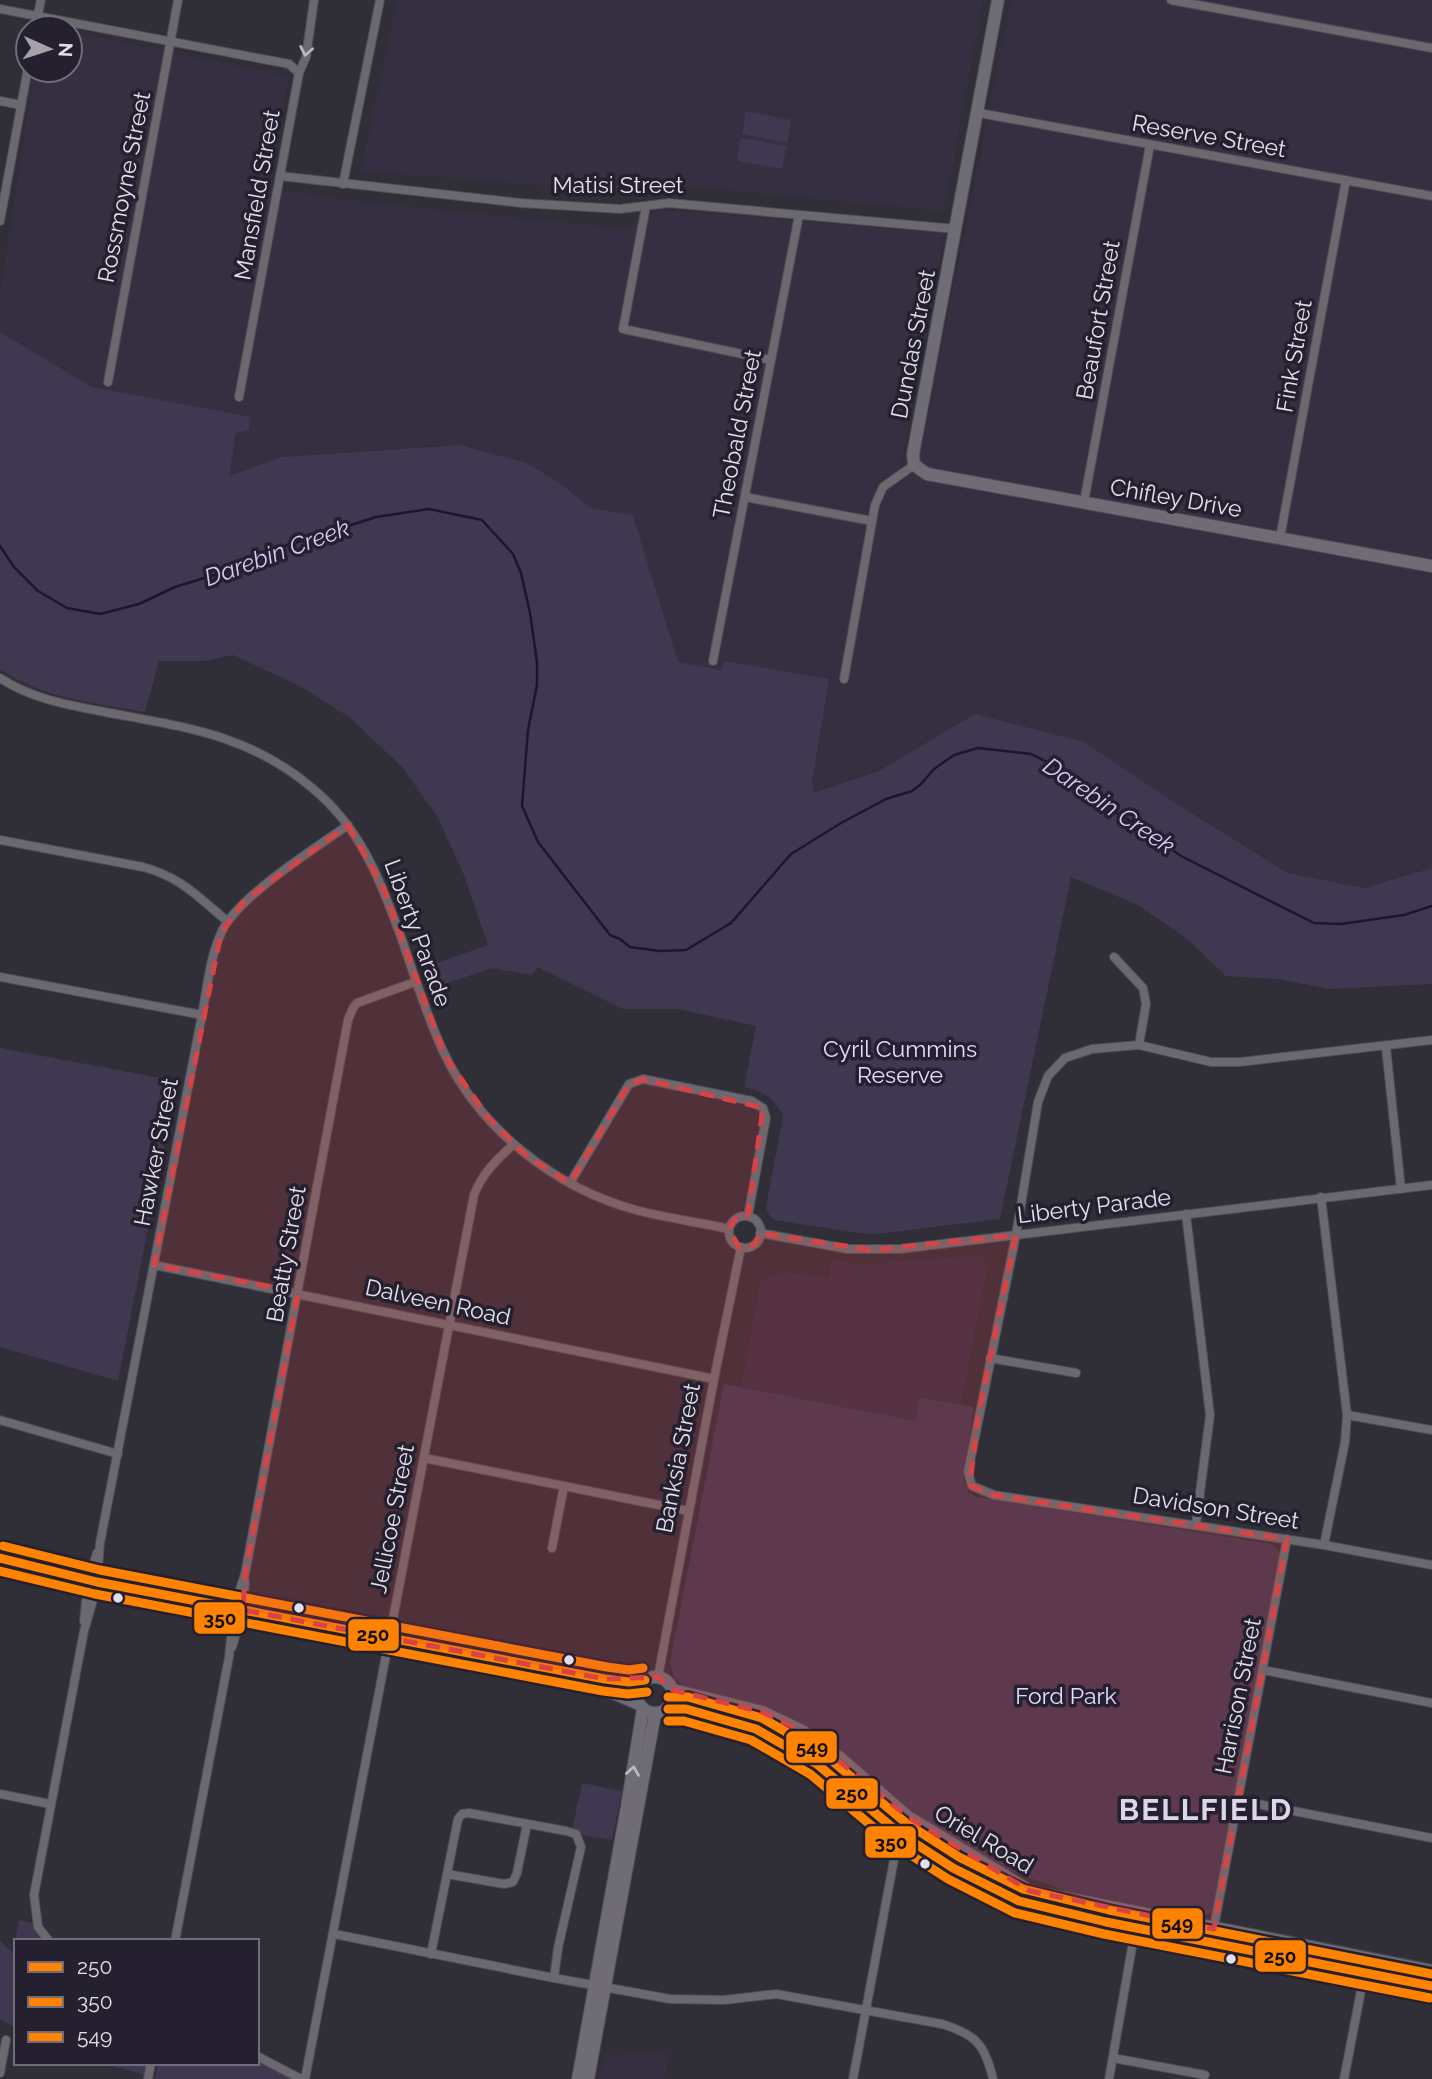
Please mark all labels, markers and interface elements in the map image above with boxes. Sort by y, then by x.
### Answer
north arrow [14,14,84,84]
text: N [55,42,77,58]
one-way arrow [299,45,314,57]
street label: Rossmoyne Street [92,89,155,285]
street label: Mansfield Street [228,107,285,282]
street label: Reserve Street [1130,109,1288,162]
street label: Matisi Street [553,171,684,198]
street label: Beaufort Street [1070,238,1125,402]
street label: Dundas Street [885,267,940,421]
street label: Fink Street [1270,297,1317,414]
street label: Theobald Street [707,347,766,521]
street label: Chifley Drive [1108,473,1244,522]
water label: Darebin Creek [200,513,354,592]
water label: Darebin Creek [1038,751,1181,860]
street label: Liberty Parade [379,856,458,1010]
park label: Cyril Cummins Reserve [823,1035,977,1088]
street label: Hawker Street [128,1075,183,1228]
street label: Beatty Street [260,1183,311,1324]
street label: Liberty Parade [1016,1183,1172,1228]
street label: Dalveen Road [363,1273,513,1330]
street label: Banksia Street [650,1381,705,1535]
street label: Jellicoe Street [364,1442,419,1596]
street label: Davidson Street [1131,1481,1301,1534]
unlabelled marker [111,1591,125,1605]
line badge: 350 [193,1601,246,1635]
unlabelled marker [292,1601,306,1615]
text: 350 [204,1607,236,1629]
street label: Harrison Street [1209,1615,1266,1776]
line badge: 250 [347,1618,400,1652]
text: 250 [357,1623,389,1645]
unlabelled marker [562,1653,576,1667]
park label: Ford Park [1015,1682,1117,1709]
line badge: 549 [785,1730,838,1764]
text: 549 [796,1736,828,1758]
one-way arrow [625,1765,640,1777]
line badge: 250 [825,1777,879,1810]
text: 250 [836,1782,868,1804]
district label: BELLFIELD [1119,1792,1293,1827]
street label: Oriel Road [930,1799,1039,1879]
line badge: 350 [864,1825,917,1859]
text: 350 [875,1831,907,1853]
unlabelled marker [918,1857,932,1871]
line badge: 549 [1151,1907,1204,1940]
text: 549 [1161,1912,1193,1934]
legend [14,1939,259,2065]
line badge: 250 [1254,1939,1307,1973]
text: 250 [1264,1945,1296,1967]
unlabelled marker [1224,1952,1238,1966]
text: 250 [77,1954,112,1979]
text: 350 [77,1989,113,2014]
text: 549 [77,2024,112,2049]

